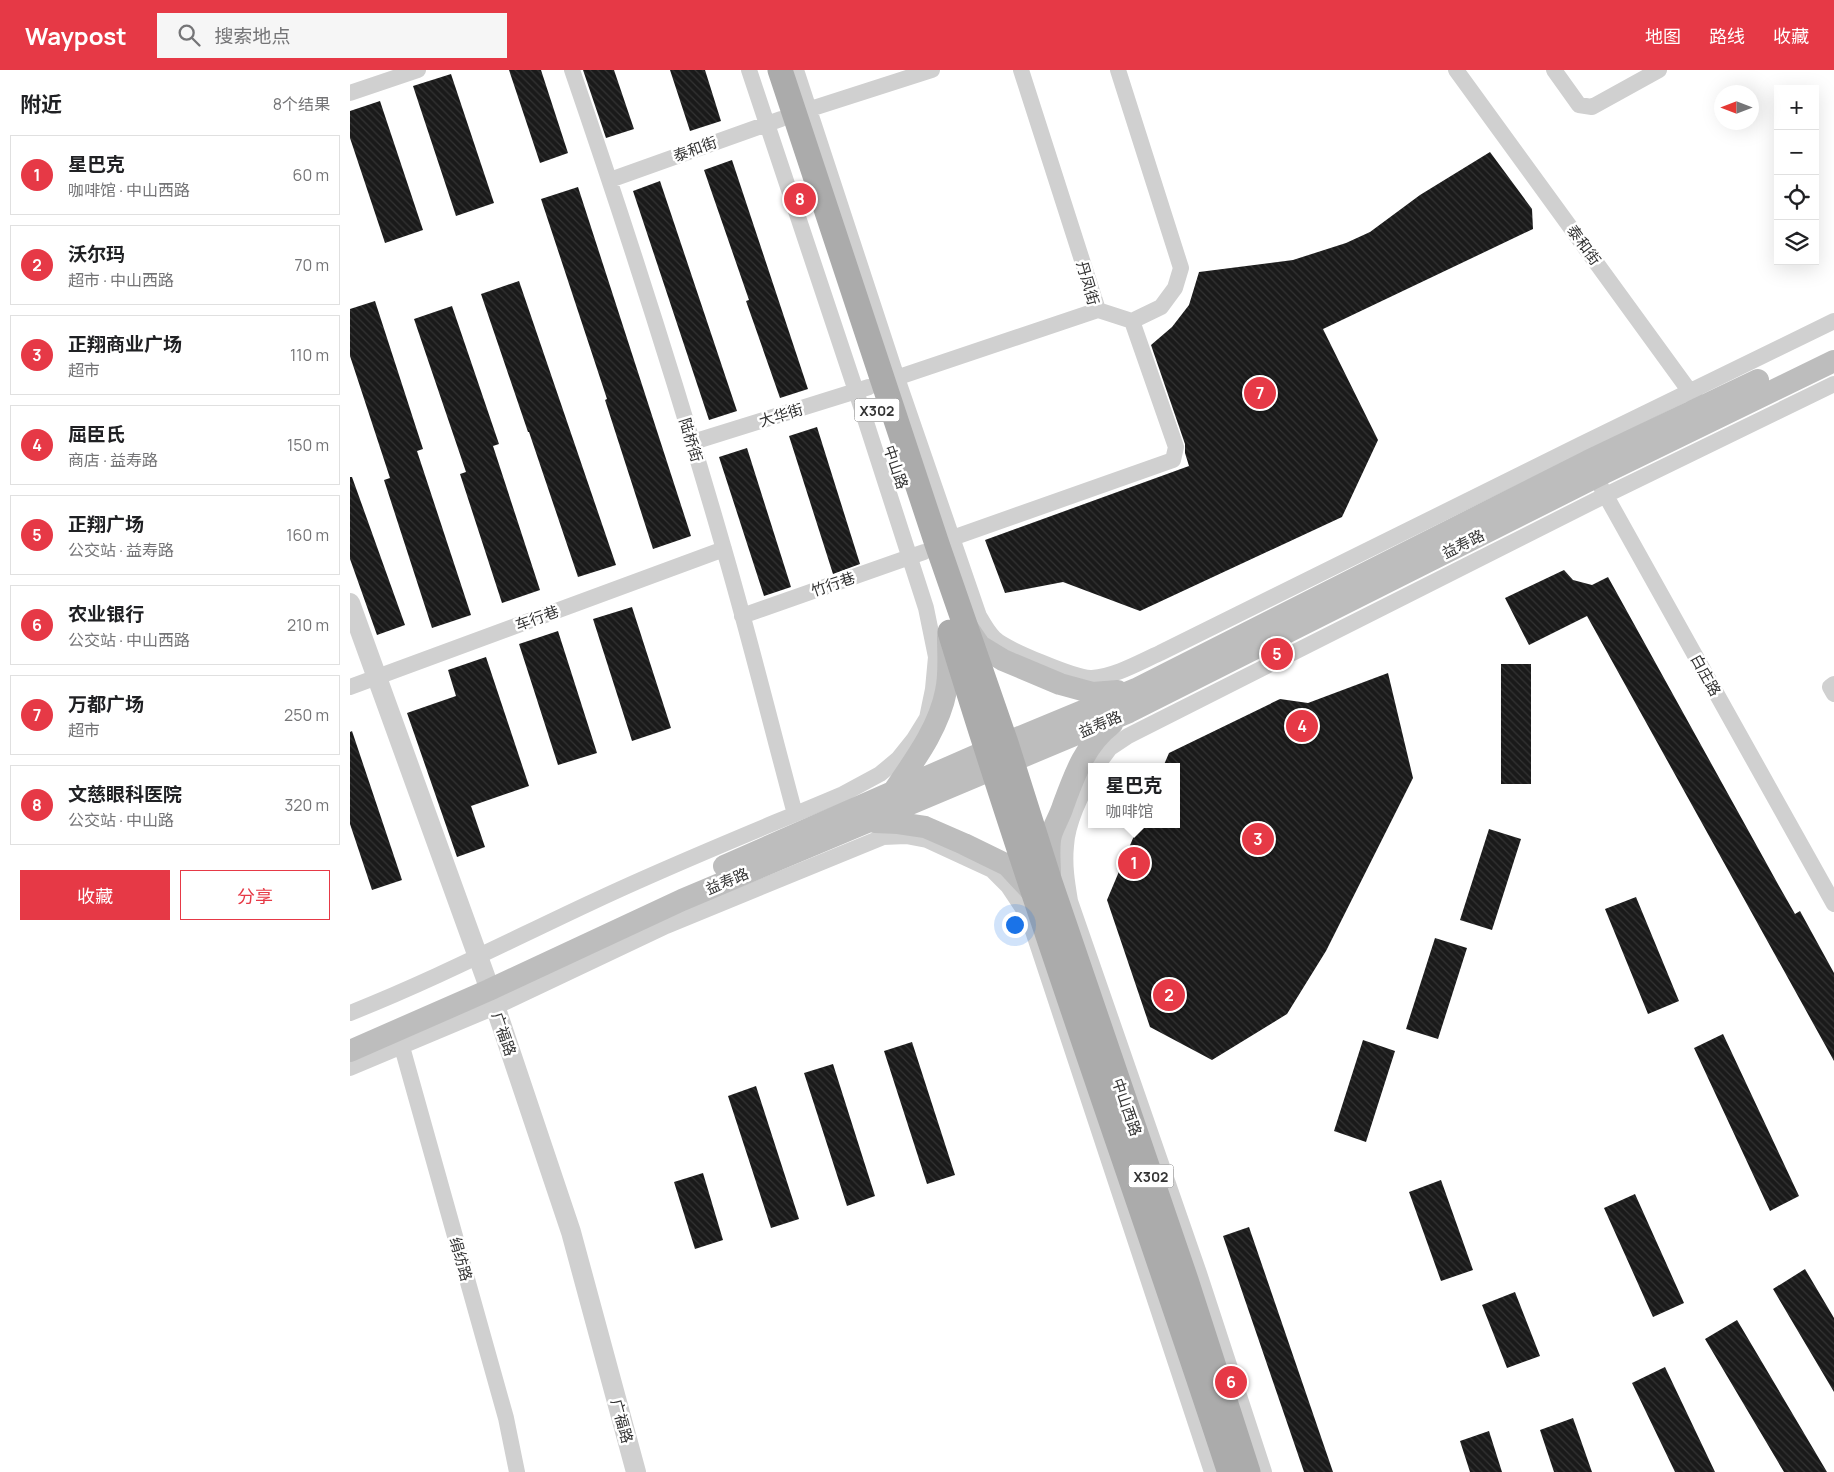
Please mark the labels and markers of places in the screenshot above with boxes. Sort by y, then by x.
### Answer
pin: 8 [784,180,816,218]
pin: 7 [1244,374,1276,412]
pin: 5 [1261,635,1293,673]
pin: 4 [1286,707,1318,745]
pin: 3 [1242,820,1274,858]
pin: 1 [1118,844,1150,882]
pin: 2 [1153,976,1185,1014]
pin: 6 [1215,1363,1247,1401]

